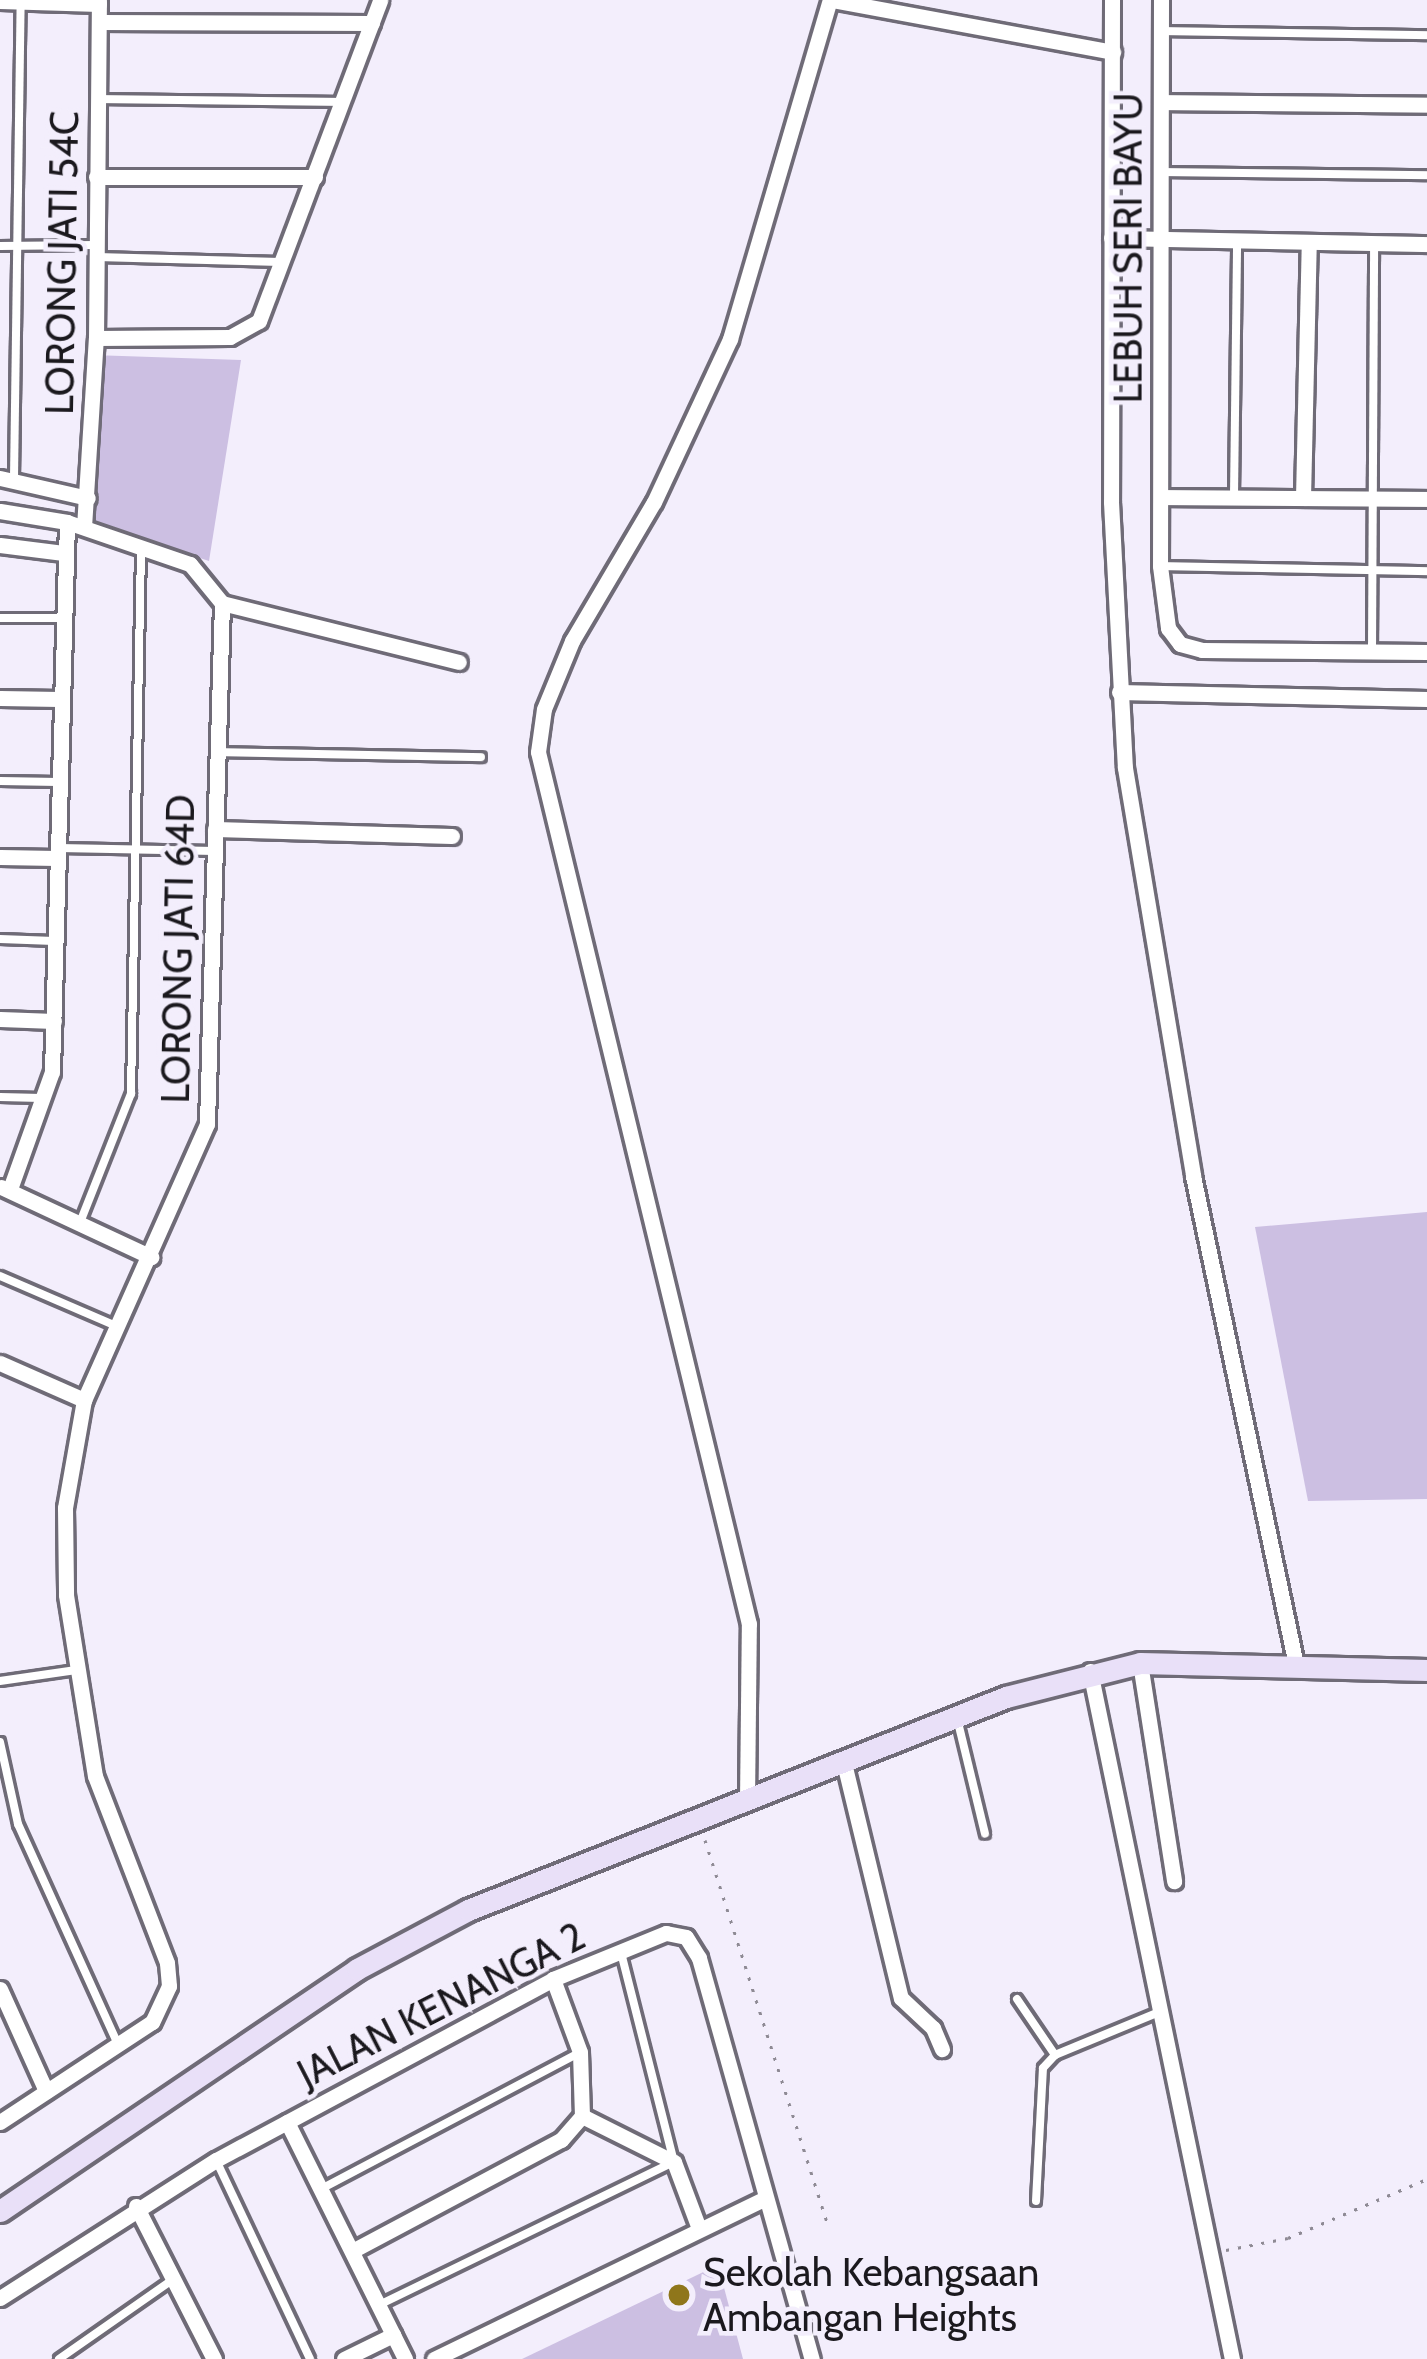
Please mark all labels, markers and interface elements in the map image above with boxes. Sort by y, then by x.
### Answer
street label: LEBUH SERI BAYU [1105,93,1151,403]
street label: LORONG JATI 54C [36,111,88,415]
street label: LORONG JATI 64D [152,794,204,1104]
street label: JALAN KENANGA 2 [290,1912,592,2098]
place label: Sekolah Kebangsaan Ambangan Heights [703,2250,1039,2341]
marker: Sekolah Kebangsaan Ambangan Heights [666,2282,692,2308]

